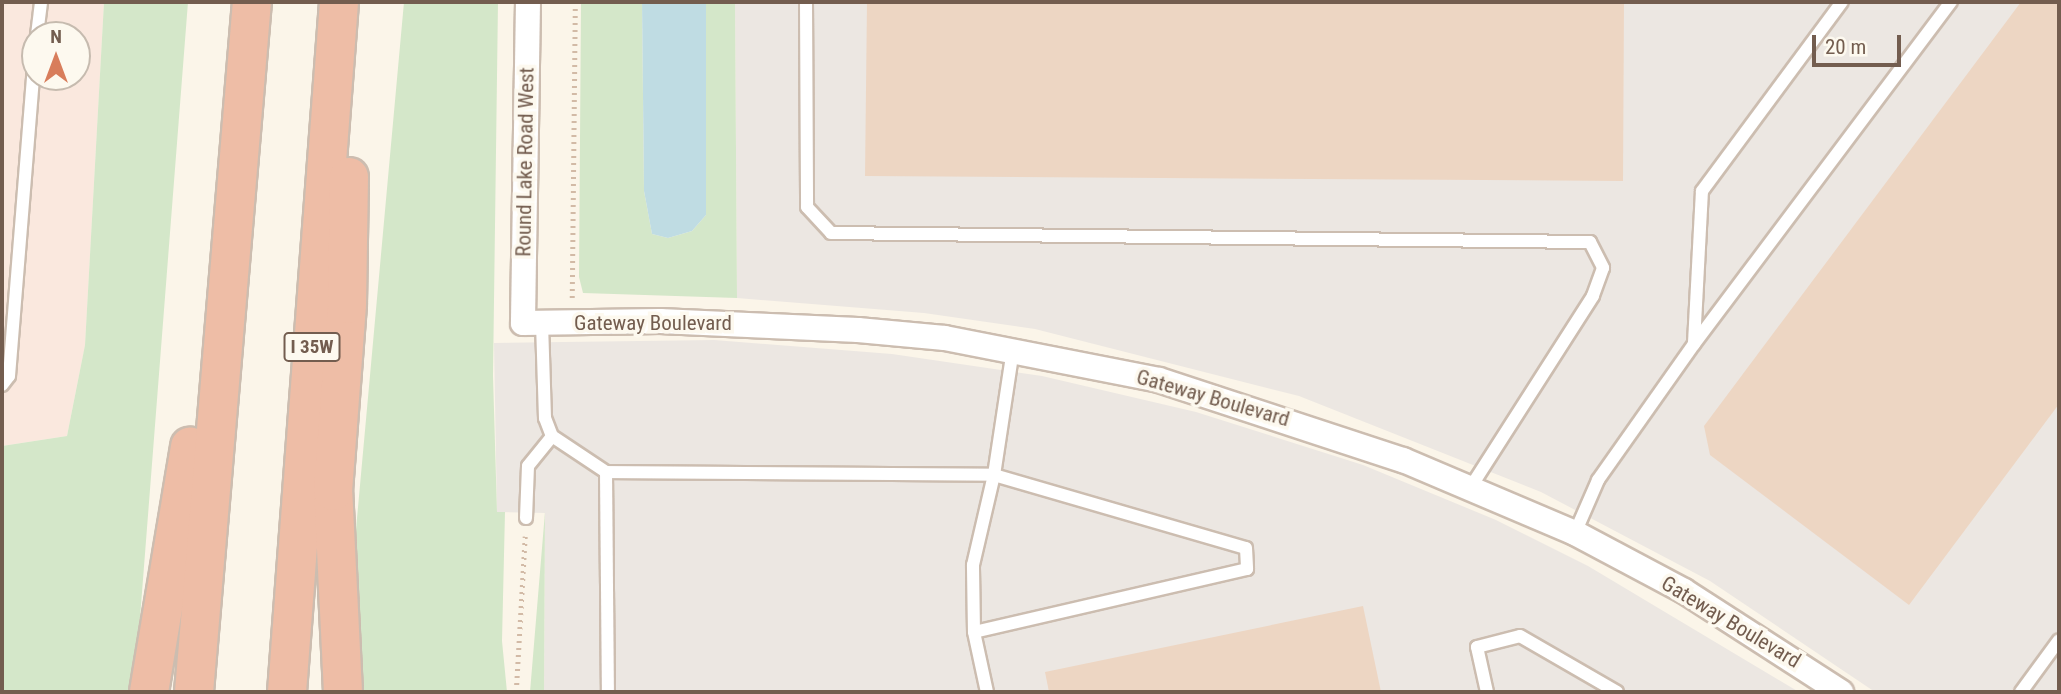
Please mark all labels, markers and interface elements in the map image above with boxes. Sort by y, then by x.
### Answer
north arrow [21,21,91,91]
scale bar [1816,21,1905,65]
text: N [50,25,62,48]
text: 20 m [1825,35,1866,59]
street label: Round Lake Road West [511,67,539,257]
street label: Gateway Boulevard [574,310,732,336]
road number: I 35W [282,332,342,362]
street label: Gateway Boulevard [1134,364,1292,432]
street label: Gateway Boulevard [1657,571,1805,673]

